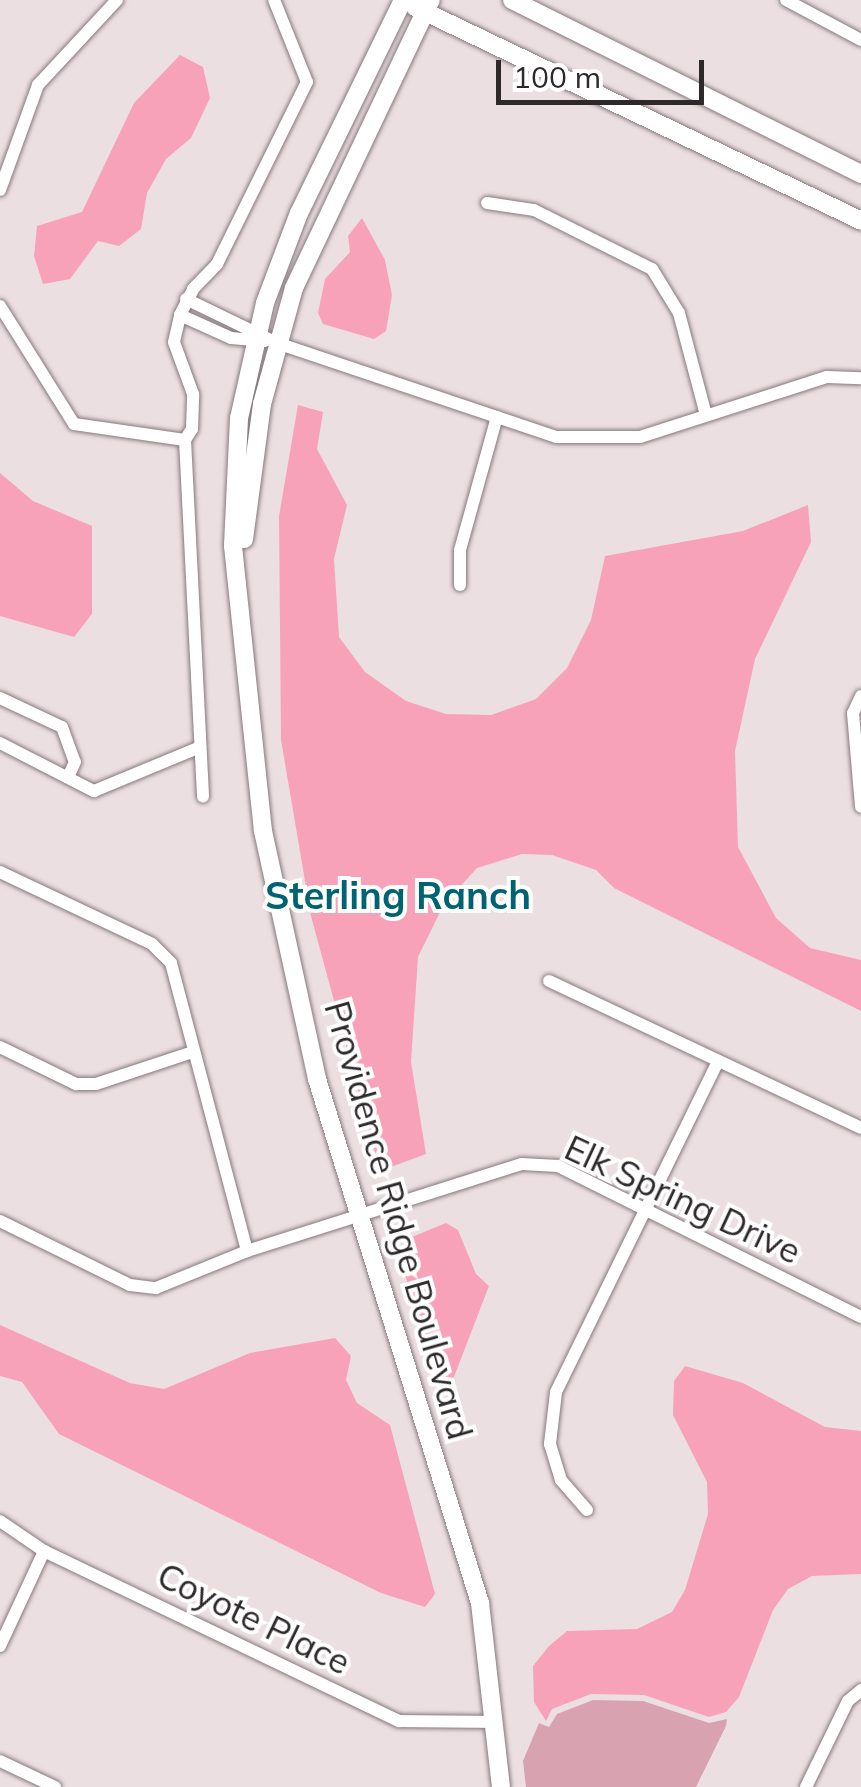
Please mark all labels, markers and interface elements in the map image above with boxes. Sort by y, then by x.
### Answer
scale bar [501,40,708,102]
text: 100 m [513,58,601,96]
district label: Sterling Ranch [265,873,531,919]
street label: Providence Ridge Boulevard [316,996,482,1444]
street label: Elk Spring Drive [558,1126,808,1272]
street label: Coyote Place [151,1553,357,1683]

